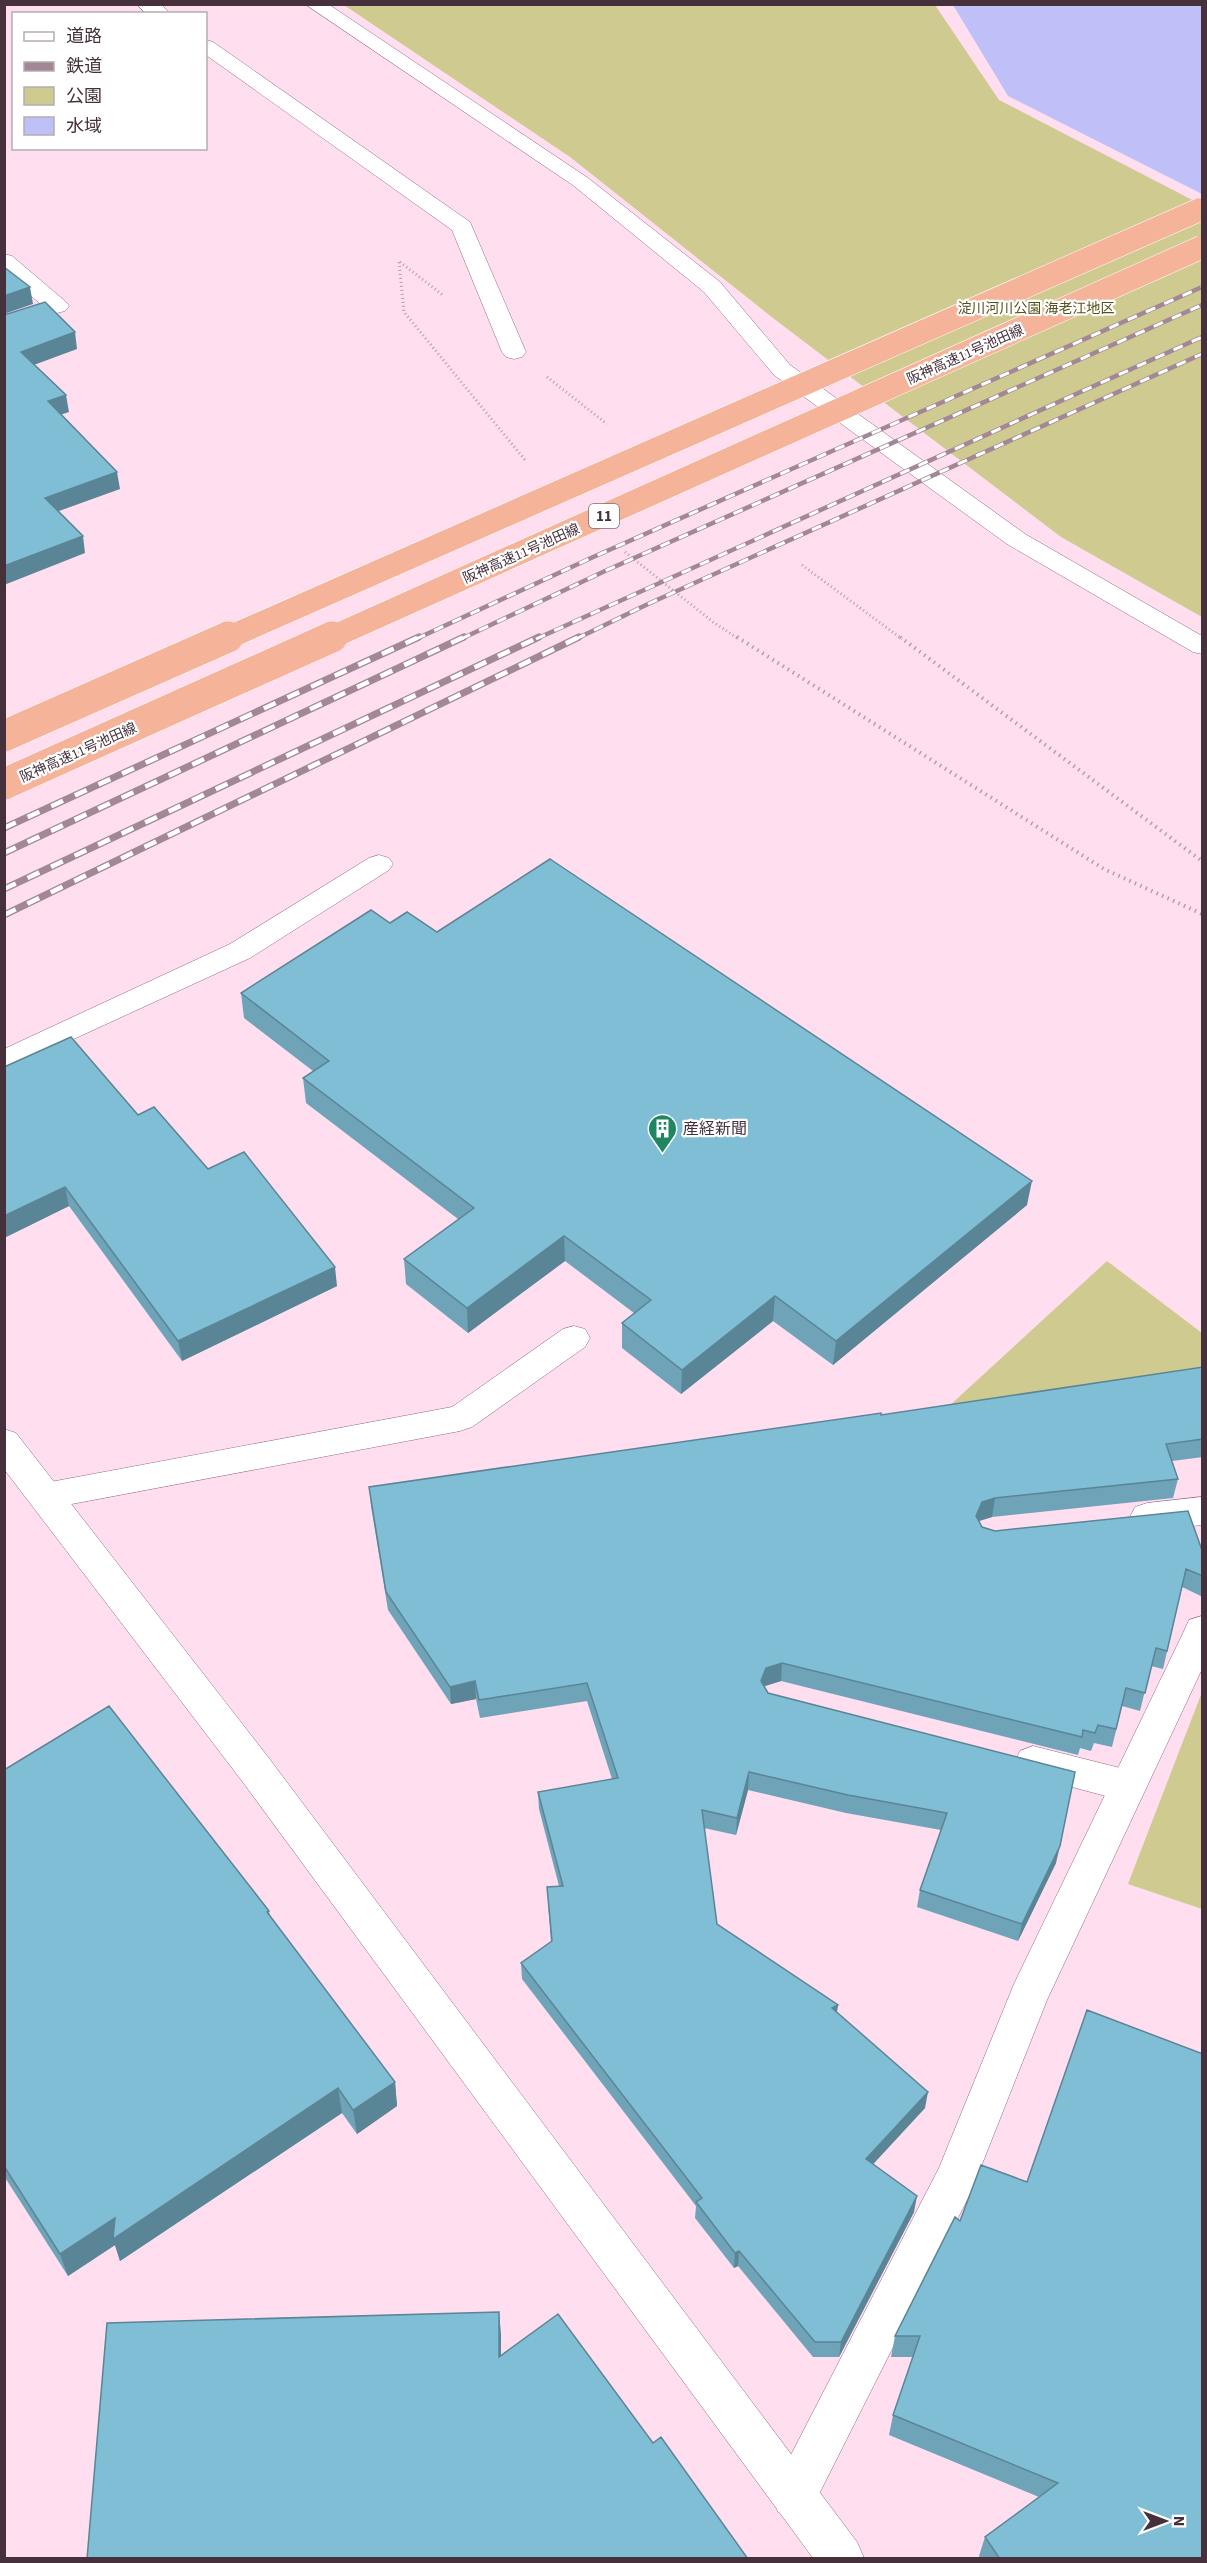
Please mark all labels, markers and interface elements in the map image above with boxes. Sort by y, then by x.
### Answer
legend [12,12,207,150]
text: 道路 [66,24,102,49]
text: 鉄道 [66,54,102,79]
text: 公園 [66,84,102,109]
text: 水域 [66,114,102,139]
park label: 淀川河川公園 海老江地区 [958,299,1114,319]
street label: 阪神高速11号池田線 [904,320,1027,390]
road number: 11 [589,504,619,528]
street label: 阪神高速11号池田線 [460,519,583,589]
street label: 阪神高速11号池田線 [17,718,140,788]
building icon: 産経新聞 [646,1112,678,1154]
place label: 産経新聞 [683,1118,747,1140]
north arrow [1135,2491,1195,2551]
text: N [1168,2516,1190,2526]

